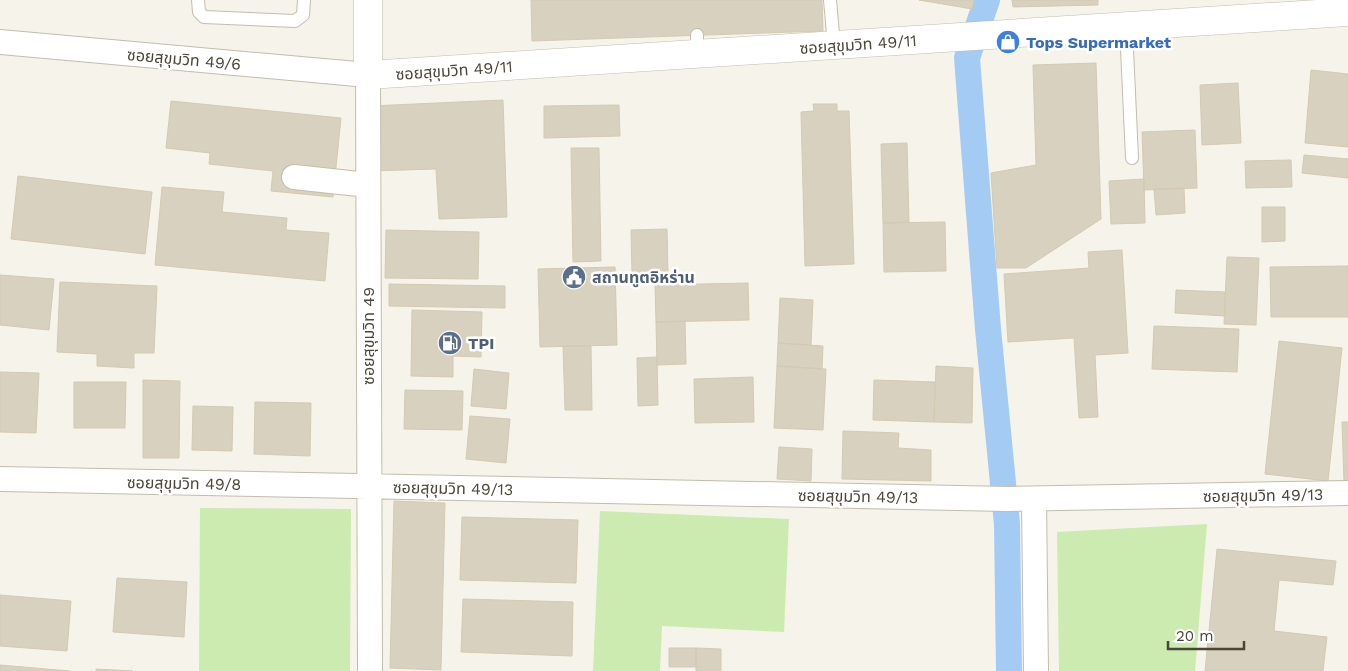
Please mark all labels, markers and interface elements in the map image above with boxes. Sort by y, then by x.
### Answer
shop icon: Tops Supermarket [995,29,1021,55]
street label: ซอยสุขุมวิท 49/11 [799,31,917,58]
place label: Tops Supermarket [1026,33,1171,52]
street label: ซอยสุขุมวิท 49/6 [126,45,242,74]
street label: ซอยสุขุมวิท 49/11 [395,57,513,84]
public building icon: สถานทูตอิหร่าน [561,264,587,290]
place label: สถานทูตอิหร่าน [592,268,695,288]
street label: ซอยสุขุมวิท 49 [359,287,378,385]
fuel station icon: TPI [437,330,463,356]
place label: TPI [468,334,494,353]
street label: ซอยสุขุมวิท 49/8 [127,473,241,494]
street label: ซอยสุขุมวิท 49/13 [393,478,513,499]
street label: ซอยสุขุมวิท 49/13 [1203,485,1323,506]
street label: ซอยสุขุมวิท 49/13 [798,486,918,507]
scale bar [1168,618,1244,650]
text: 20 m [1176,627,1214,645]

